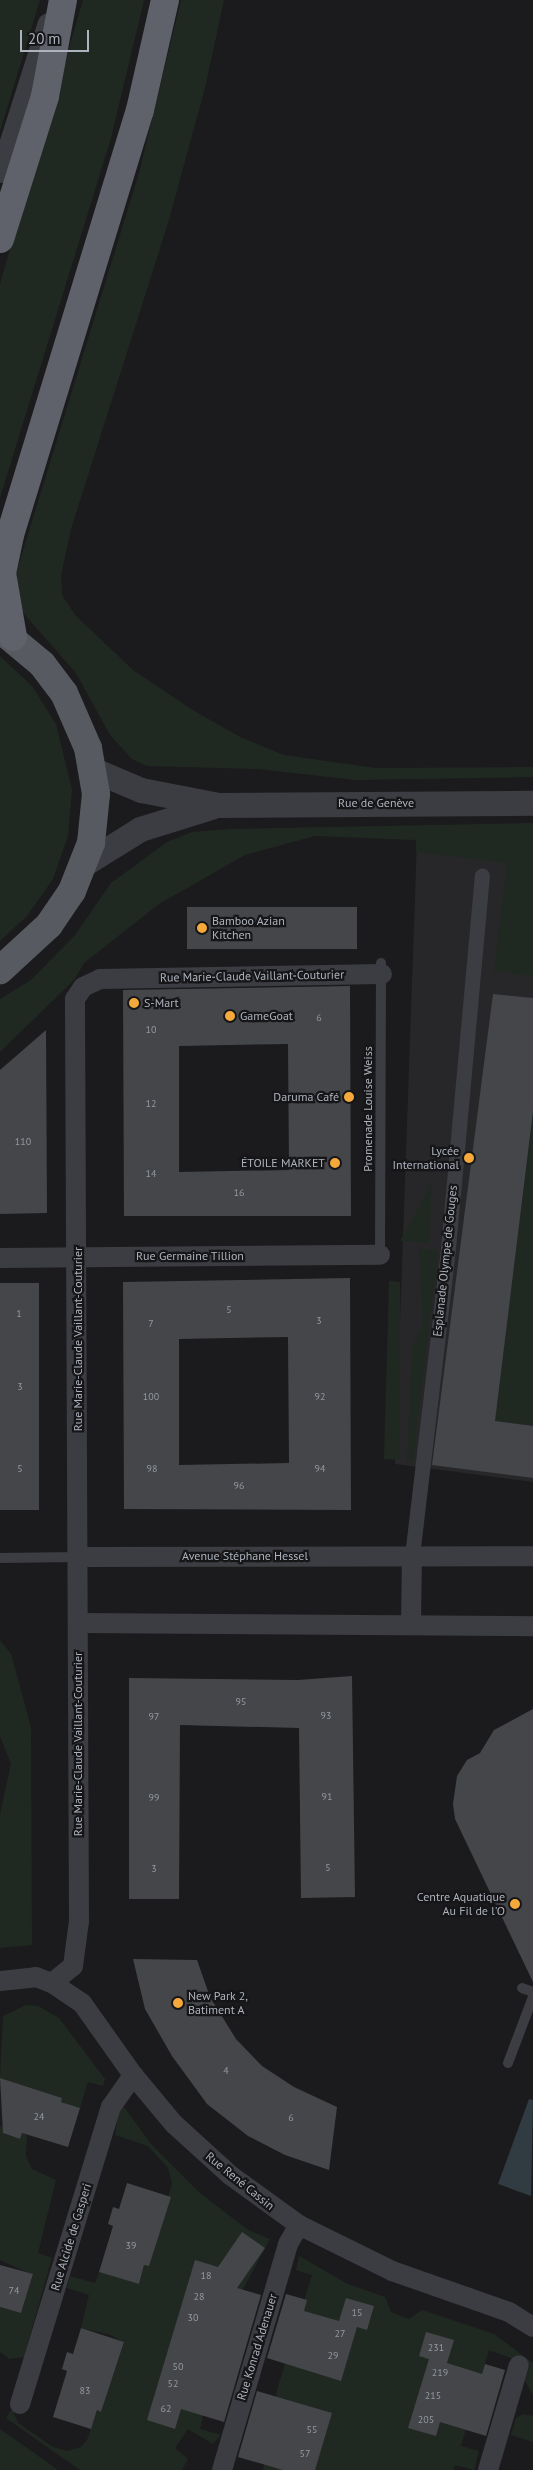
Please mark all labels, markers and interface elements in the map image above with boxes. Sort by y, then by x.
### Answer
scale bar [22,20,91,52]
text: 20 m [28,29,61,48]
street label: Rue de Genève [338,796,414,810]
place label: Bamboo Azian Kitchen [212,914,285,942]
marker: Bamboo Azian Kitchen [196,922,208,934]
street label: Rue Marie-Claude Vaillant-Couturier [160,967,344,985]
place label: S-Mart [144,996,179,1010]
marker: S-Mart [128,997,140,1009]
place label: GameGoat [240,1009,293,1023]
marker: GameGoat [224,1010,236,1022]
house number: 6 [316,1012,322,1024]
house number: 10 [146,1024,156,1036]
street label: Promenade Louise Weiss [361,1046,375,1172]
place label: Daruma Café [273,1090,339,1104]
marker: Daruma Café [343,1091,355,1103]
house number: 12 [146,1098,156,1110]
house number: 110 [15,1136,31,1148]
place label: Lycée International [393,1144,459,1172]
marker: Lycée International [463,1152,475,1164]
place label: ÉTOILE MARKET [241,1156,325,1170]
marker: ÉTOILE MARKET [329,1157,341,1169]
house number: 14 [146,1168,156,1180]
street label: Esplanade Olympe de Gouges [430,1185,460,1337]
house number: 16 [234,1187,244,1199]
street label: Rue Marie-Claude Vaillant-Couturier [71,1247,85,1431]
street label: Rue Germaine Tillion [136,1249,244,1263]
house number: 5 [226,1304,232,1316]
house number: 1 [16,1308,22,1320]
house number: 3 [316,1315,322,1327]
house number: 7 [148,1318,154,1330]
house number: 3 [17,1381,23,1393]
house number: 100 [143,1391,159,1403]
house number: 92 [315,1391,325,1403]
house number: 5 [17,1463,23,1475]
house number: 98 [147,1463,157,1475]
house number: 94 [315,1463,325,1475]
house number: 96 [234,1480,244,1492]
street label: Avenue Stéphane Hessel [182,1549,308,1563]
street label: Rue Marie-Claude Vaillant-Couturier [71,1652,85,1836]
house number: 95 [236,1696,246,1708]
house number: 93 [321,1710,331,1722]
house number: 97 [149,1711,159,1723]
house number: 91 [322,1791,332,1803]
house number: 99 [149,1792,159,1804]
house number: 5 [325,1862,331,1874]
house number: 3 [151,1863,157,1875]
place label: Centre Aquatique Au Fil de l'O [416,1890,505,1918]
marker: Centre Aquatique Au Fil de l'O [509,1898,521,1910]
place label: New Park 2, Batiment A [188,1989,249,2017]
marker: New Park 2, Batiment A [172,1997,184,2009]
house number: 4 [223,2065,229,2077]
house number: 24 [34,2111,44,2123]
house number: 6 [288,2112,294,2124]
street label: Rue René Cassin [203,2149,277,2213]
street label: Rue Alcide de Gasperi [48,2181,94,2293]
house number: 39 [126,2240,136,2252]
house number: 18 [201,2270,211,2282]
house number: 74 [9,2285,19,2297]
house number: 28 [194,2291,204,2303]
street label: Rue Konrad Adenauer [234,2292,280,2402]
house number: 15 [352,2307,362,2319]
house number: 30 [188,2312,198,2324]
house number: 27 [335,2328,345,2340]
house number: 231 [428,2342,444,2354]
house number: 29 [328,2350,338,2362]
house number: 50 [173,2361,183,2373]
house number: 219 [432,2367,448,2379]
house number: 52 [168,2378,178,2390]
house number: 83 [80,2385,90,2397]
house number: 215 [425,2390,441,2402]
house number: 62 [161,2403,171,2415]
house number: 205 [418,2414,434,2426]
house number: 55 [307,2424,317,2436]
house number: 57 [300,2448,310,2460]

